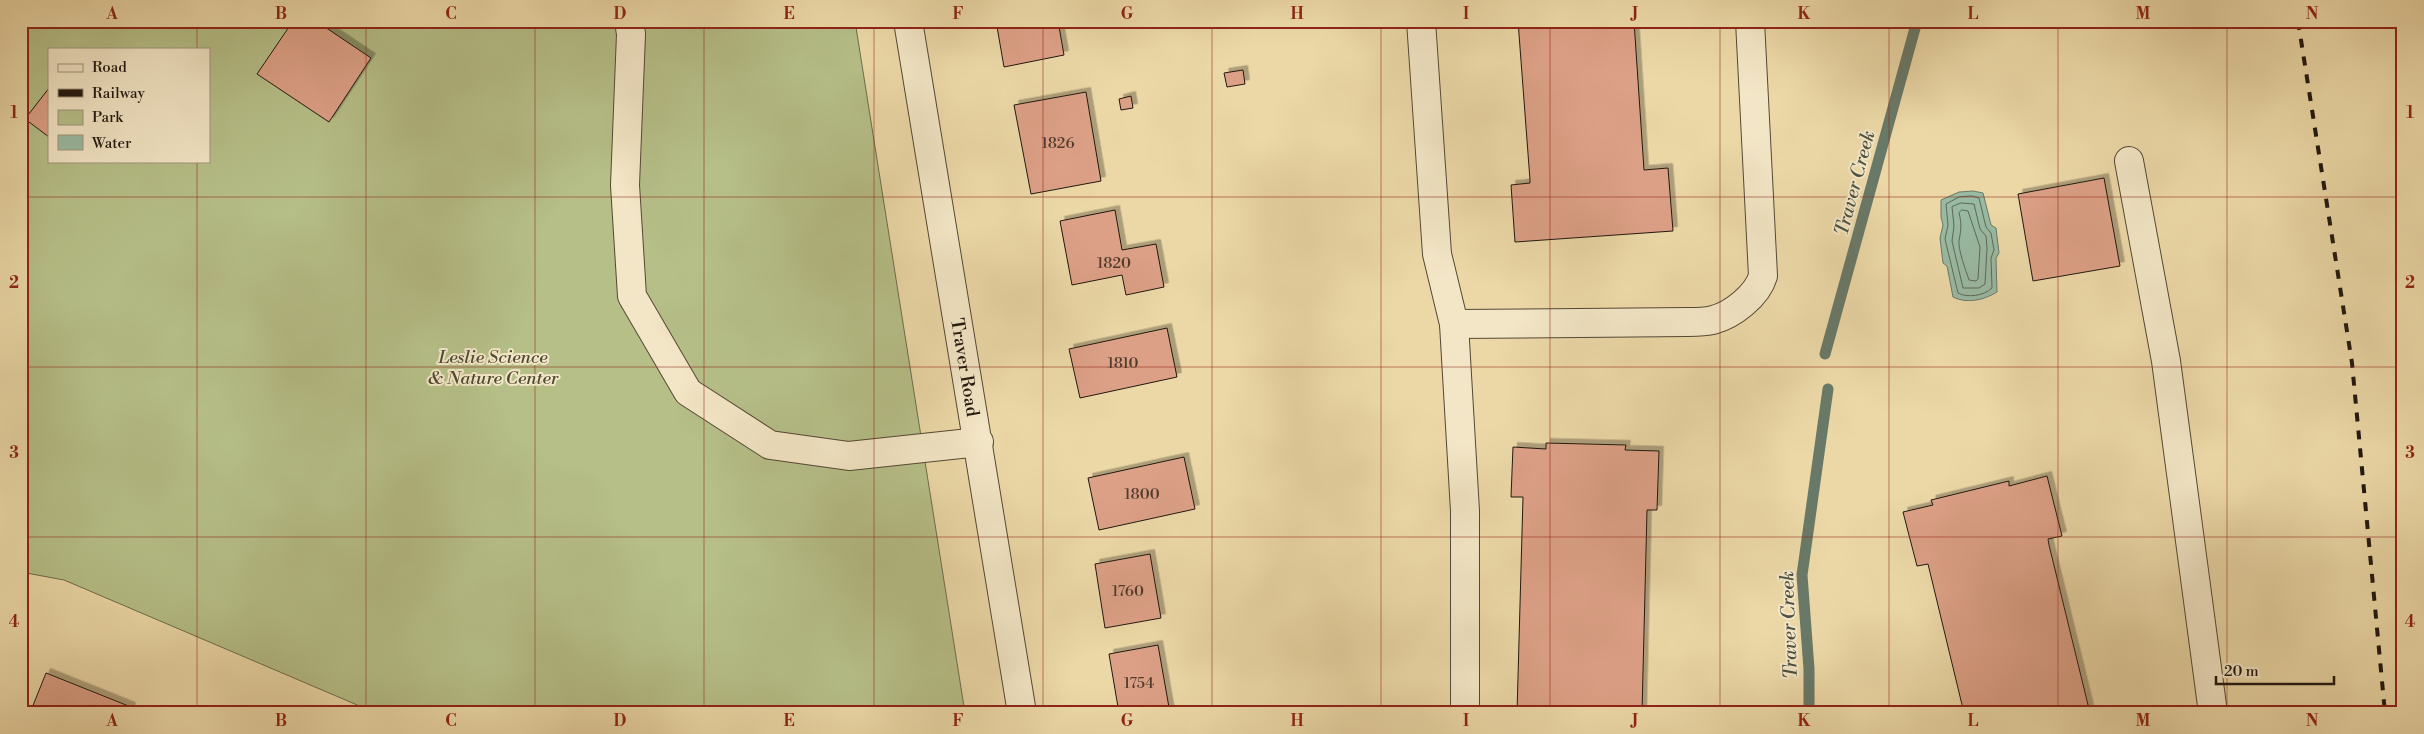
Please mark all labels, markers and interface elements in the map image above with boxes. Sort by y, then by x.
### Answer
text: A [105,4,118,24]
text: B [275,4,287,24]
text: C [445,4,457,24]
text: D [614,4,627,24]
text: E [783,4,795,24]
text: F [952,4,964,24]
text: G [1121,4,1134,24]
text: H [1290,4,1304,24]
text: I [1463,4,1469,24]
text: J [1630,4,1638,24]
text: K [1798,4,1812,24]
text: L [1968,4,1979,24]
text: M [2136,4,2151,24]
text: N [2306,4,2319,24]
legend [48,48,210,162]
text: Road [92,58,127,77]
text: Railway [92,84,146,103]
text: 1 [10,103,18,123]
text: 1 [2406,103,2414,123]
text: Park [92,108,124,127]
water label: Traver Creek [1829,128,1881,238]
text: Water [91,134,132,153]
house number: 1826 [1041,134,1075,153]
house number: 1820 [1097,254,1131,273]
text: 2 [9,273,19,293]
text: 2 [2405,273,2415,293]
street label: Traver Road [945,316,984,419]
park label: Leslie Science & Nature Center [427,346,559,390]
house number: 1810 [1108,354,1139,373]
text: 3 [9,443,19,463]
text: 3 [2405,443,2415,463]
house number: 1800 [1124,485,1160,504]
water label: Traver Creek [1775,571,1803,679]
house number: 1760 [1112,582,1144,601]
text: 4 [9,612,20,632]
text: 4 [2405,612,2416,632]
scale bar [2216,654,2334,686]
text: 20 m [2224,662,2259,681]
house number: 1754 [1124,674,1154,693]
text: A [105,711,118,731]
text: B [275,711,287,731]
text: C [445,711,457,731]
text: D [614,711,627,731]
text: E [783,711,795,731]
text: F [952,711,964,731]
text: G [1121,711,1134,731]
text: H [1290,711,1304,731]
text: I [1463,711,1469,731]
text: J [1630,711,1638,731]
text: K [1798,711,1812,731]
text: L [1968,711,1979,731]
text: M [2136,711,2151,731]
text: N [2306,711,2319,731]

